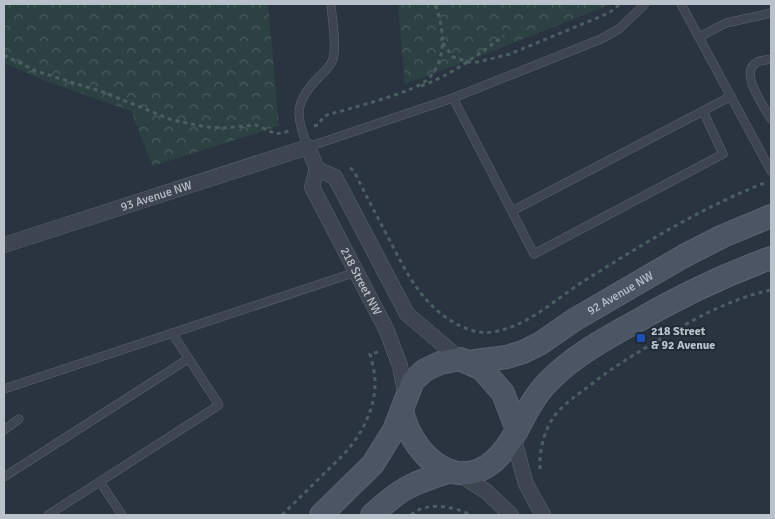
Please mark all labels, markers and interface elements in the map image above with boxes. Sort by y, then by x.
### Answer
street label: 93 Avenue NW [119,177,194,214]
street label: 218 Street NW [337,245,385,318]
street label: 92 Avenue NW [584,268,656,318]
place label: 218 Street & 92 Avenue [651,324,715,353]
marker: 218 Street & 92 Avenue [635,332,647,344]

